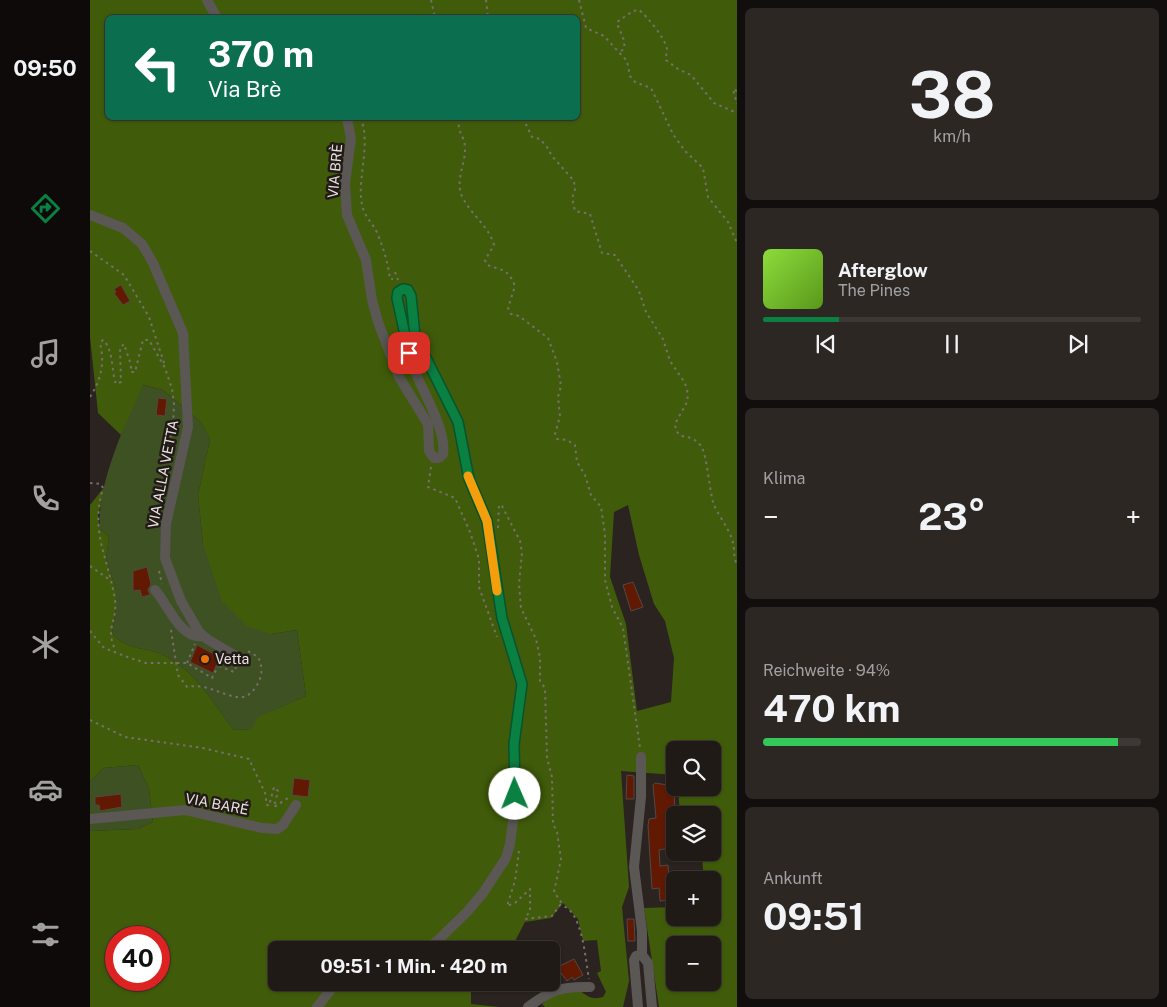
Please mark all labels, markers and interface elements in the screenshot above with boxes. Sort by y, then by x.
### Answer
text: 370 m [208,34,314,75]
icon: left [125,35,190,100]
text: 09:50 [13,55,77,81]
text: 38 [909,56,995,133]
text: Via Brè [208,76,281,102]
text: km/h [933,127,971,146]
street label: VIA BRÈ [324,143,345,199]
icon: directions [28,191,63,226]
text: Afterglow [838,259,928,281]
text: The Pines [838,281,910,300]
icon: previous [812,330,840,358]
icon: pause [938,330,966,358]
icon: next [1064,330,1092,358]
pin [388,332,430,374]
icon: music [28,336,63,371]
icon: arrive [395,339,423,367]
street label: VIA ALLA VETTA [145,418,181,530]
text: Klima [763,469,805,488]
icon: phone [28,481,63,516]
text: 23° [918,494,986,539]
text: − [763,500,779,533]
text: + [1125,500,1141,533]
icon: climate [28,627,63,662]
place label: Vetta [215,651,249,667]
marker: Vetta [199,653,211,665]
text: Reichweite · 94% [763,661,890,680]
text: 470 km [763,686,900,731]
map controls [666,741,721,991]
button: search [666,741,721,796]
position arrow [488,767,540,819]
icon: car [28,772,63,807]
street label: VIA BARÉ [184,789,250,818]
button: layers [666,806,721,861]
text: Ankunft [763,869,823,888]
button: + [666,871,721,926]
text: 09:51 [763,894,865,939]
icon: filters [28,917,63,952]
speed limit sign: 40 [105,926,170,991]
button: − [666,936,721,991]
text: 09:51 · 1 Min. · 420 m [320,955,508,977]

